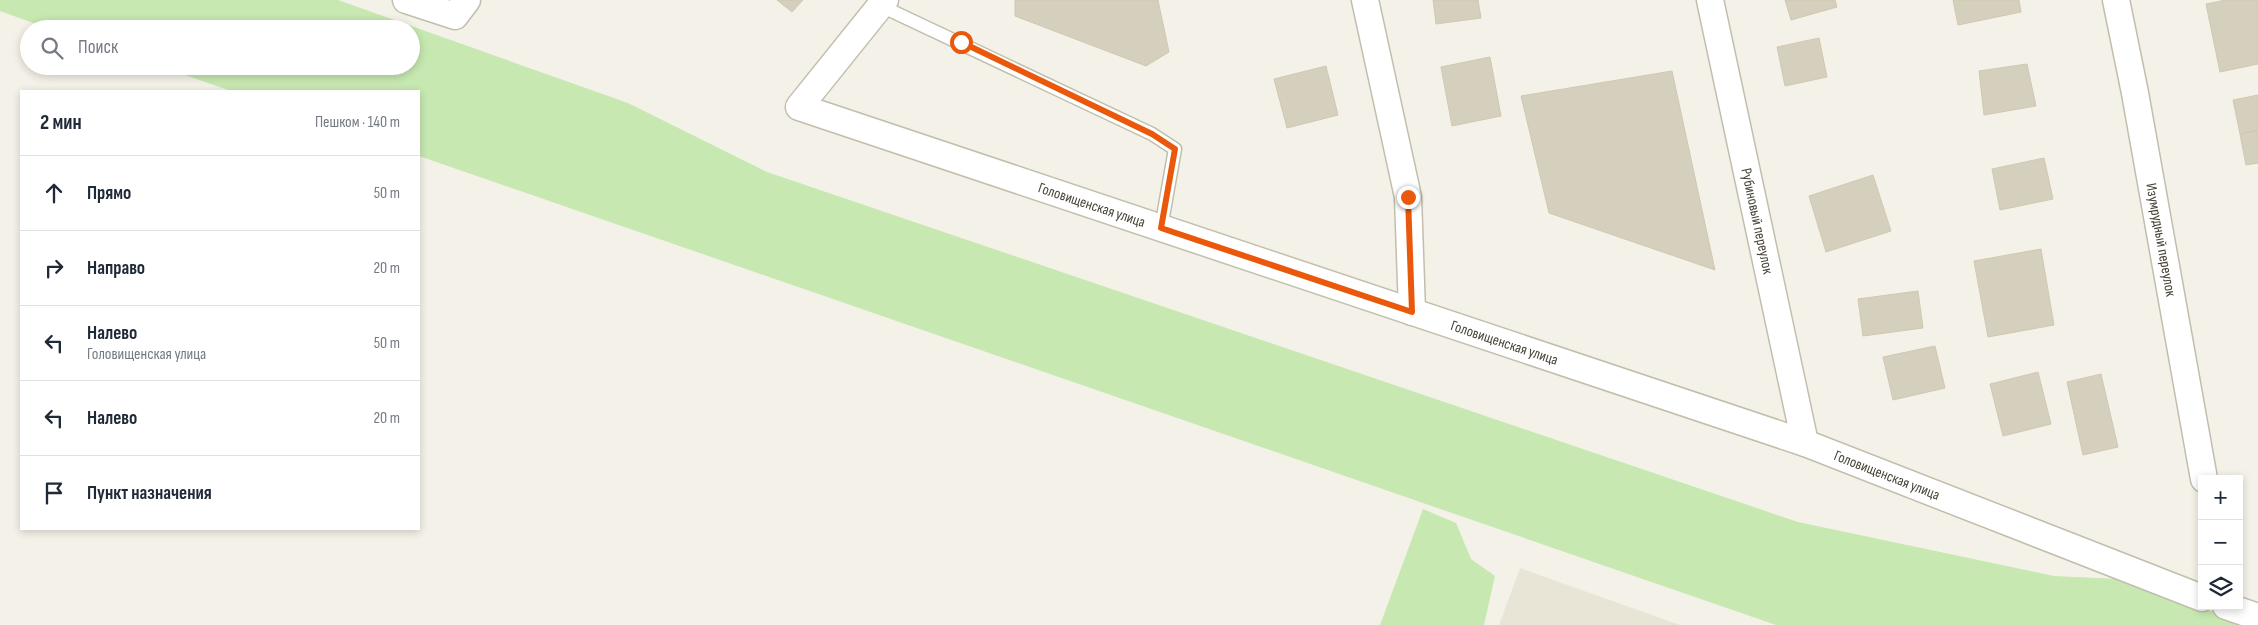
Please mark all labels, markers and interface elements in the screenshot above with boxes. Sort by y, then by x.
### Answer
search box [20,20,420,75]
route start [950,31,973,54]
icon: search [38,34,66,62]
text: Поиск [78,36,118,59]
text: 2 мин [40,110,82,135]
text: Пешком · 140 m [315,113,400,132]
street label: Рубиновый переулок [1737,166,1778,276]
street label: Головищенская улица [1036,178,1148,232]
icon: ahead [40,179,68,207]
text: Прямо [87,182,131,205]
street label: Изумрудный переулок [2142,182,2181,298]
text: 50 m [374,184,400,203]
route end [1397,186,1420,209]
icon: right [40,254,68,282]
text: Направо [87,257,145,280]
text: 20 m [373,259,400,278]
street label: Головищенская улица [1448,316,1561,369]
text: Налево [87,322,137,345]
icon: left [40,329,68,357]
text: 50 m [374,334,400,353]
text: Головищенская улица [87,345,206,364]
icon: left [40,404,68,432]
text: Налево [87,407,137,430]
text: 20 m [373,409,400,428]
street label: Головищенская улица [1831,446,1943,504]
map controls [2198,475,2243,610]
button: + [2198,475,2243,520]
icon: arrive [40,479,68,507]
text: Пункт назначения [87,482,212,505]
button: − [2198,520,2243,565]
button: layers [2198,565,2243,610]

